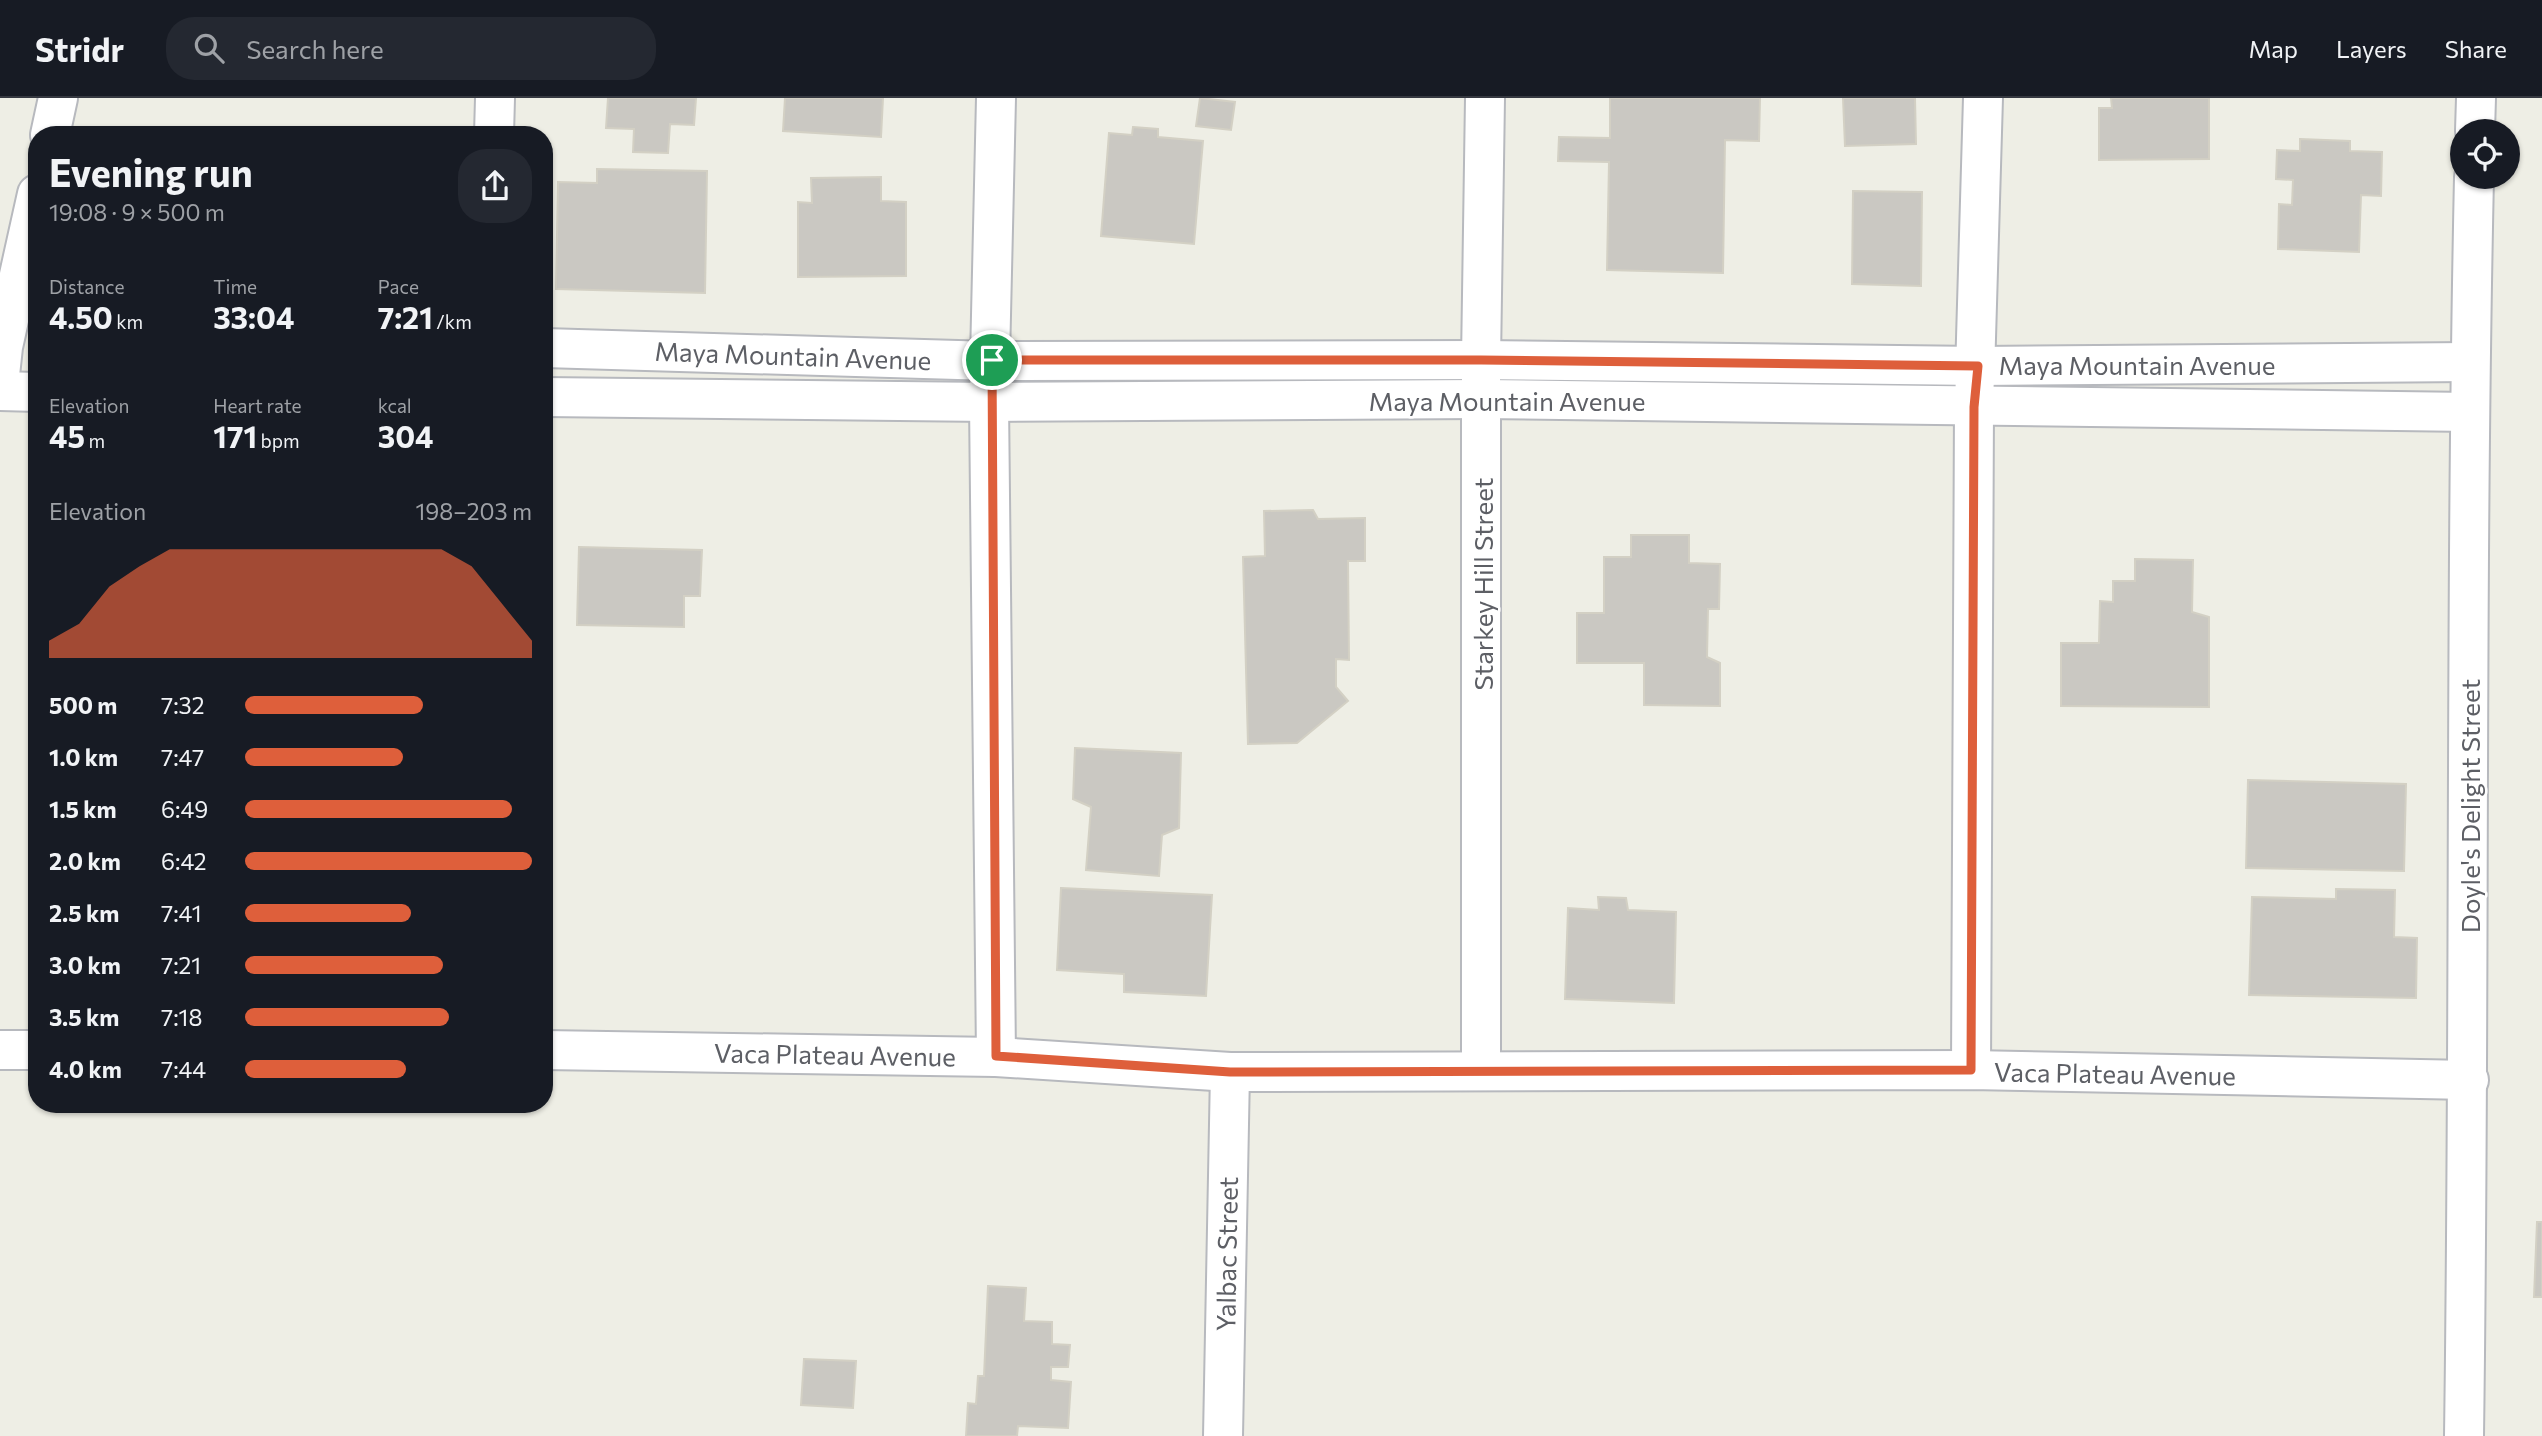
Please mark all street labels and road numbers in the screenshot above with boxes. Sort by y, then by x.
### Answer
street label: Maya Mountain Avenue [654,335,932,375]
street label: Maya Mountain Avenue [1999,349,2275,380]
street label: Maya Mountain Avenue [1369,385,1645,416]
street label: Starkey Hill Street [1467,478,1498,690]
street label: Doyle's Delight Street [2454,679,2485,933]
street label: Vaca Plateau Avenue [714,1036,956,1072]
street label: Vaca Plateau Avenue [1994,1055,2236,1091]
street label: Yalbac Street [1209,1176,1243,1332]

